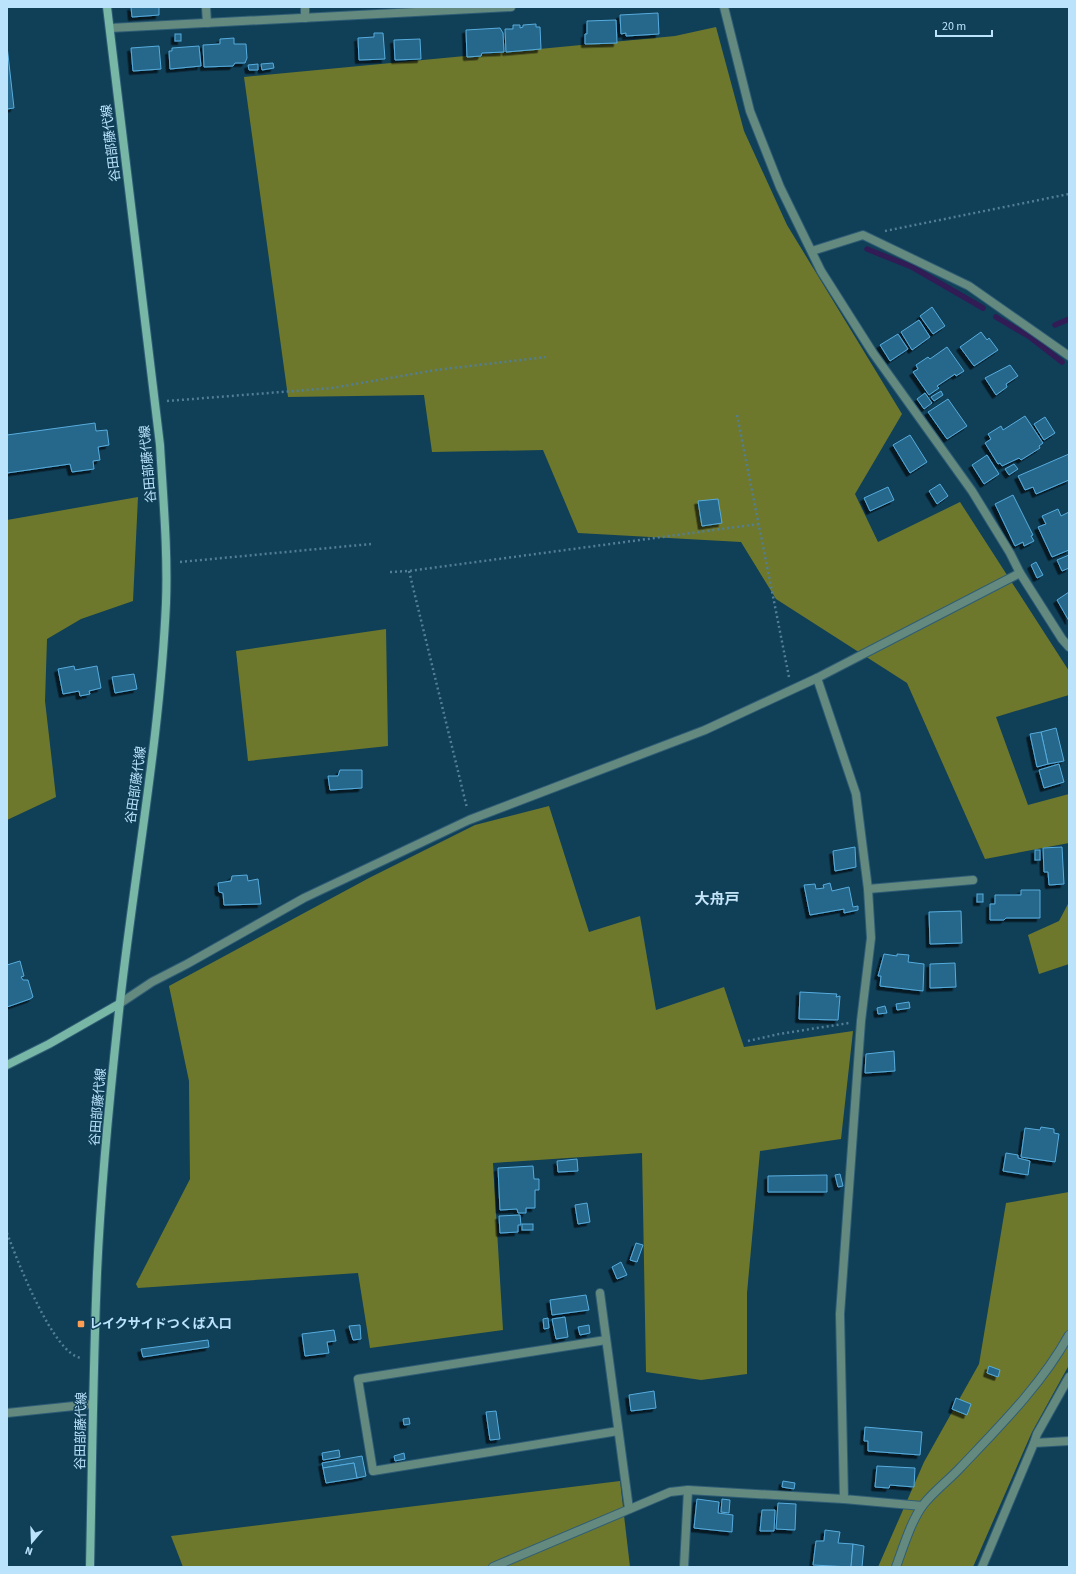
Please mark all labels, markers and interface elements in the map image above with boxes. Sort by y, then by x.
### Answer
scale bar [936,12,992,38]
text: 20 m [942,18,966,35]
street label: 谷田部藤代線 [97,103,125,183]
street label: 谷田部藤代線 [136,424,160,504]
street label: 谷田部藤代線 [122,745,150,825]
district label: 大舟戸 [694,889,740,910]
street label: 谷田部藤代線 [86,1067,110,1147]
place label: レイクサイドつくば入口 [89,1315,232,1333]
marker: レイクサイドつくば入口 [76,1319,86,1329]
street label: 谷田部藤代線 [71,1392,91,1470]
north arrow [12,1522,52,1562]
text: N [23,1543,35,1559]

